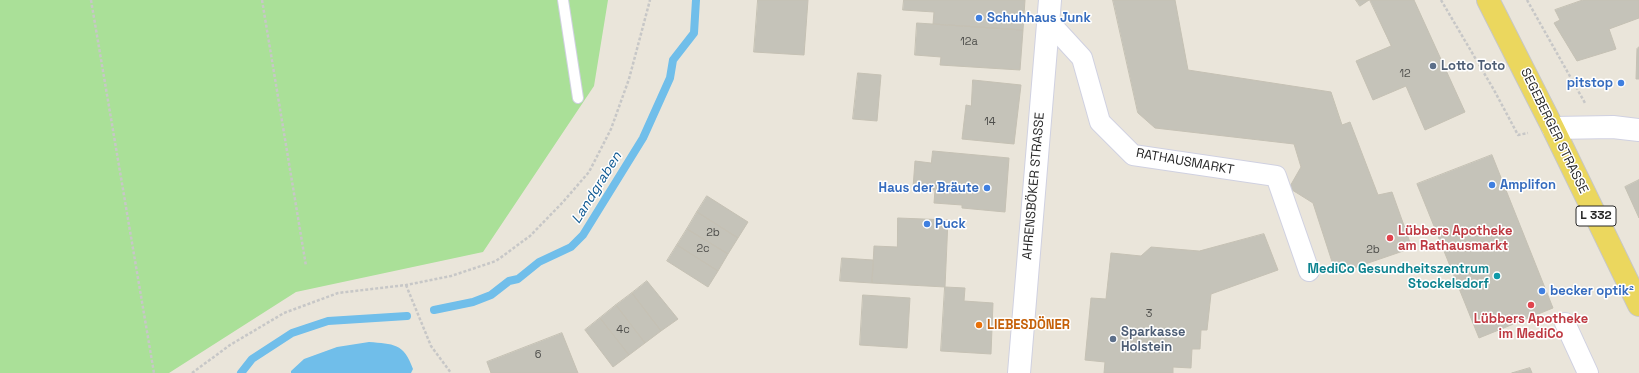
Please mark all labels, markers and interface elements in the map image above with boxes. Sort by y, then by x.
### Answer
place label: Schuhhaus Junk [987,10,1091,26]
marker: Schuhhaus Junk [974,13,984,23]
house number: 12a [960,35,978,49]
place label: Lotto Toto [1441,58,1505,74]
marker: Lotto Toto [1428,61,1438,71]
street label: SEGEBERGER STRASSE [1517,66,1591,196]
house number: 12 [1399,67,1411,81]
place label: pitstop [1567,75,1613,91]
marker: pitstop [1616,78,1626,88]
street label: AHRENSBÖKER STRASSE [1020,112,1048,260]
house number: 14 [984,115,996,129]
street label: RATHAUSMARKT [1135,146,1235,178]
water label: Landgraben [568,149,626,227]
place label: Amplifon [1500,177,1556,193]
place label: Haus der Bräute [879,180,979,196]
marker: Amplifon [1487,180,1497,190]
marker: Haus der Bräute [982,183,992,193]
road number: L 332 [1576,206,1616,226]
place label: Puck [935,216,966,232]
marker: Puck [922,219,932,229]
place label: Lübbers Apotheke am Rathausmarkt [1398,223,1512,254]
house number: 2b [706,226,720,240]
marker: Lübbers Apotheke am Rathausmarkt [1385,233,1395,243]
house number: 2c [696,242,710,256]
house number: 2b [1366,243,1380,257]
place label: MediCo Gesundheitszentrum Stockelsdorf [1308,261,1489,292]
marker: MediCo Gesundheitszentrum Stockelsdorf [1492,271,1502,281]
place label: becker optik² [1550,283,1634,299]
marker: becker optik² [1537,286,1547,296]
marker: Lübbers Apotheke im MediCo [1526,300,1536,310]
house number: 3 [1146,307,1152,321]
place label: Lübbers Apotheke im MediCo [1474,311,1588,342]
place label: LIEBESDÖNER [987,317,1070,333]
marker: LIEBESDÖNER [974,320,984,330]
house number: 4c [616,323,630,337]
place label: Sparkasse Holstein [1121,324,1186,355]
marker: Sparkasse Holstein [1108,334,1118,344]
house number: 6 [535,348,541,362]

